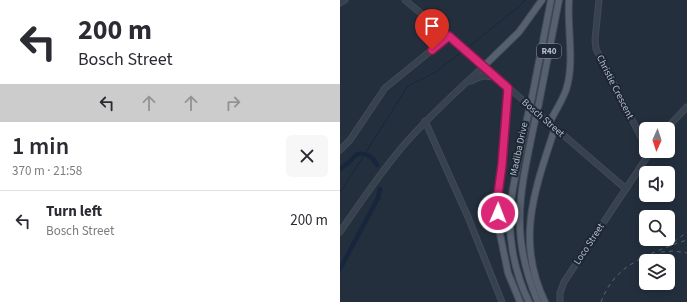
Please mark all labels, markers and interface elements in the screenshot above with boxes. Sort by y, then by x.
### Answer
pin [415,9,449,50]
text: 200 m [78,10,152,50]
icon: arrive [421,15,443,37]
icon: left [12,16,64,68]
road number: R40 [537,44,561,58]
text: Bosch Street [78,47,173,72]
street label: Christie Crescent [593,53,637,122]
icon: left [96,92,118,114]
icon: ahead [138,92,160,114]
icon: ahead [180,92,202,114]
icon: right [222,92,244,114]
street label: Bosch Street [519,95,568,141]
street label: Madiba Drive [506,121,532,177]
north arrow [639,122,675,158]
map controls [639,122,675,290]
text: 1 min [12,129,69,164]
button: close [286,135,328,177]
text: 370 m · 21:58 [12,162,82,180]
button: sound [639,166,675,202]
position arrow [477,192,519,234]
text: Turn left [46,201,102,222]
icon: left [12,210,34,232]
text: 200 m [290,210,328,231]
button: search [639,210,675,246]
street label: Loco Street [570,220,608,268]
text: Bosch Street [46,222,114,240]
button: layers [639,254,675,290]

